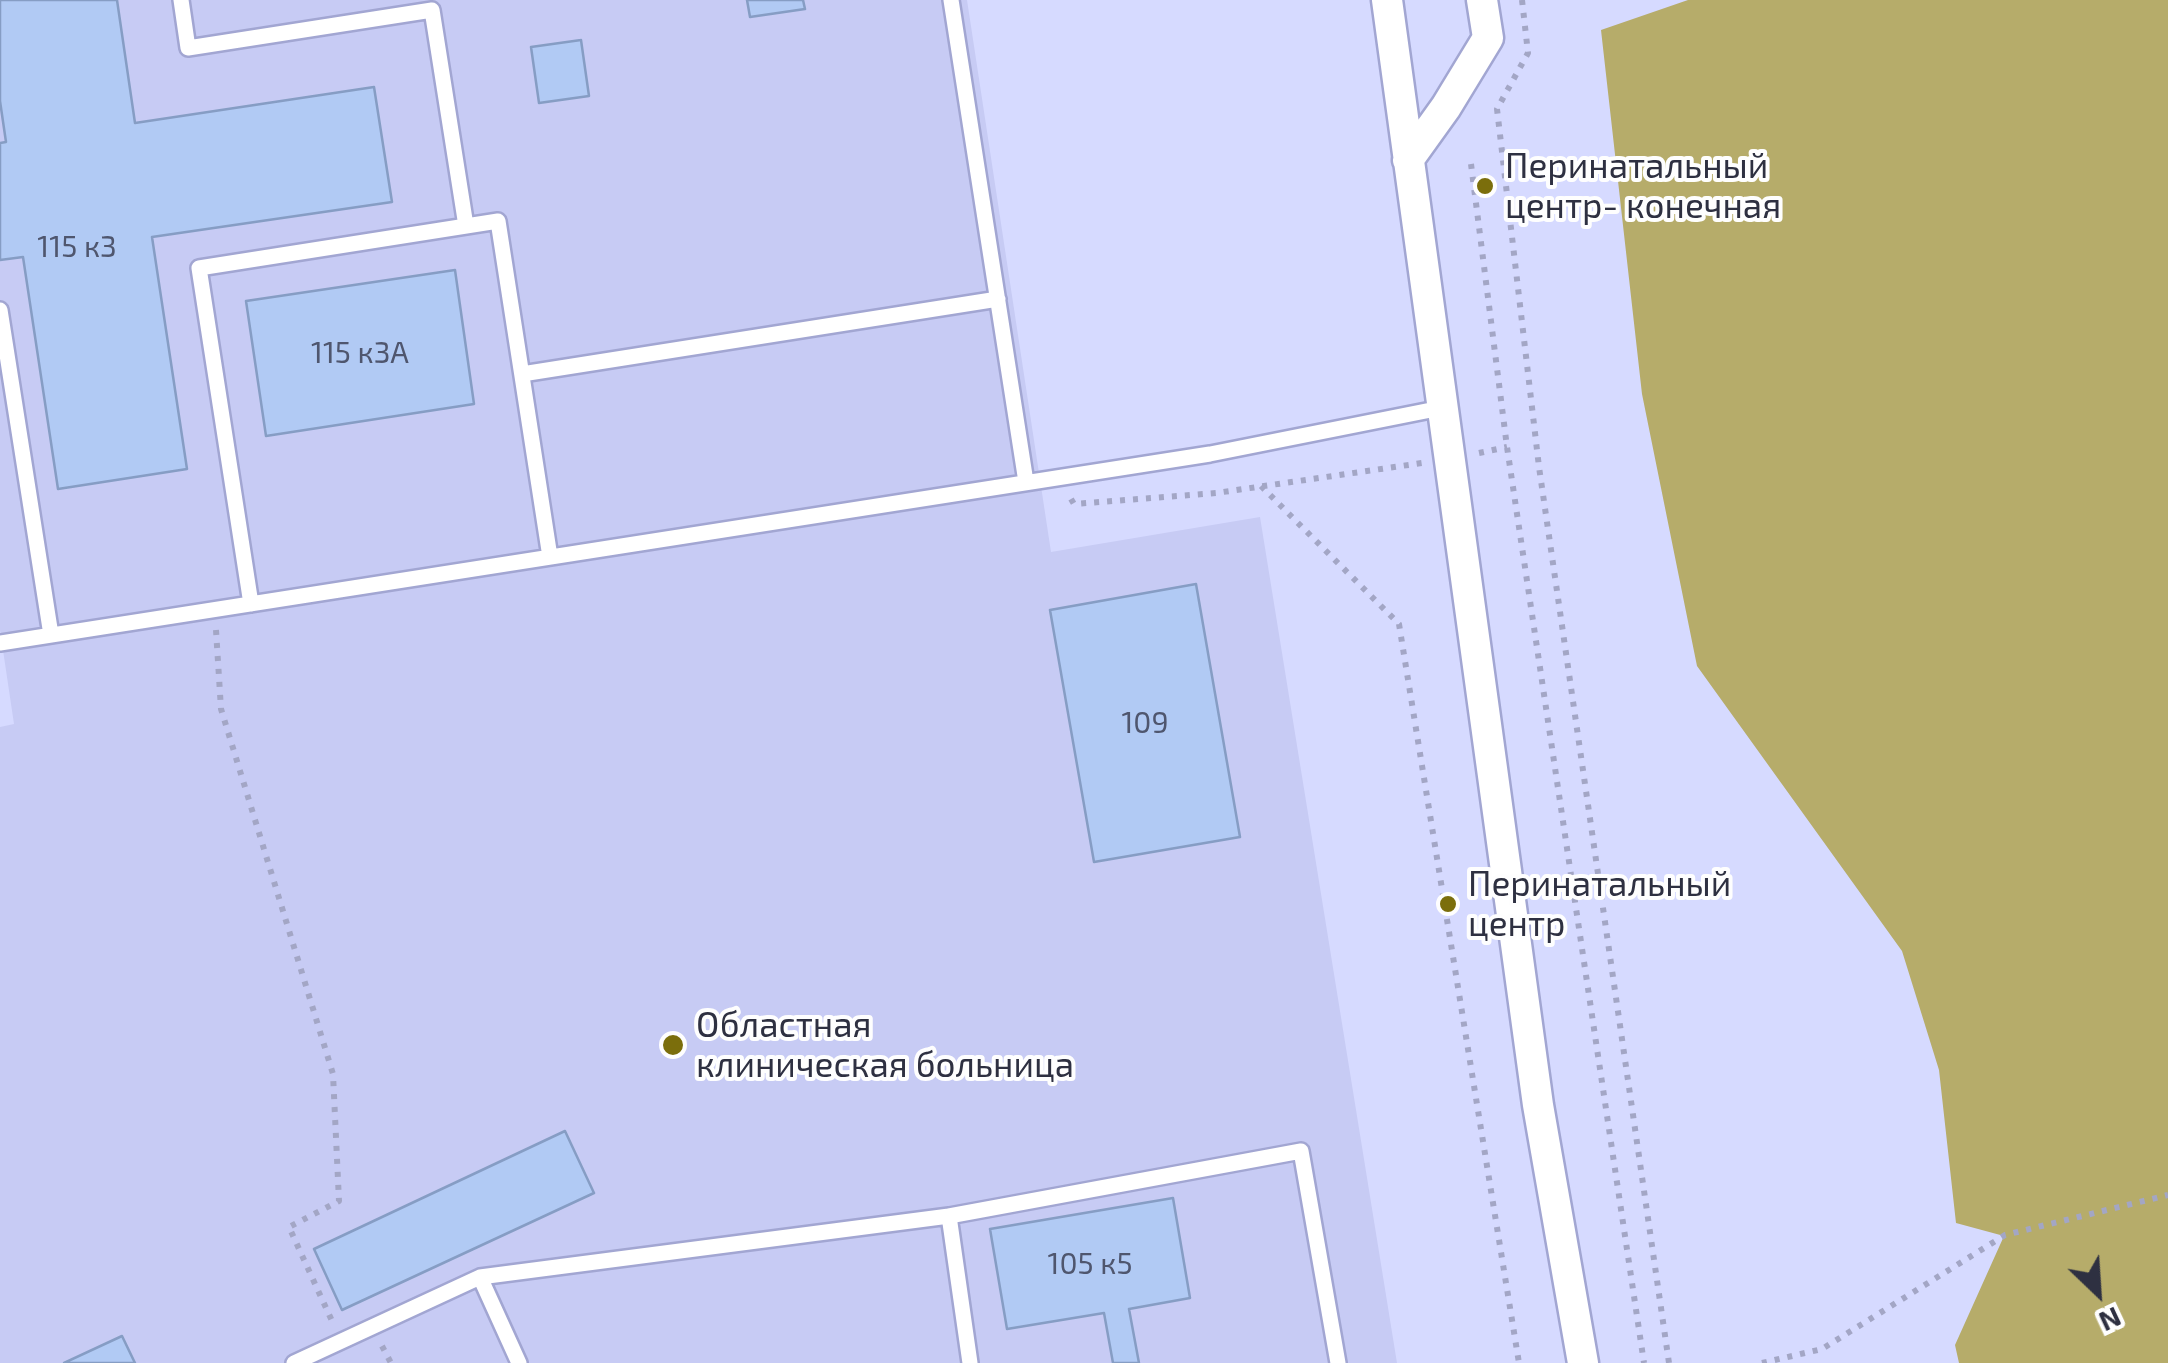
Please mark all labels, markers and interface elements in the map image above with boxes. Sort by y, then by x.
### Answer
place label: Перинатальный центр- конечная [1505,145,1781,227]
marker: Перинатальный центр- конечная [1474,175,1496,197]
house number: 115 к3 [37,229,117,265]
house number: 115 к3А [311,335,409,371]
house number: 109 [1121,705,1169,741]
place label: Перинатальный центр [1468,863,1731,945]
marker: Перинатальный центр [1437,893,1459,915]
place label: Областная клиническая больница [696,1004,1074,1086]
marker: Областная клиническая больница [660,1032,686,1058]
north arrow [2048,1243,2148,1343]
house number: 105 к5 [1048,1246,1132,1282]
text: N [2094,1301,2127,1340]

